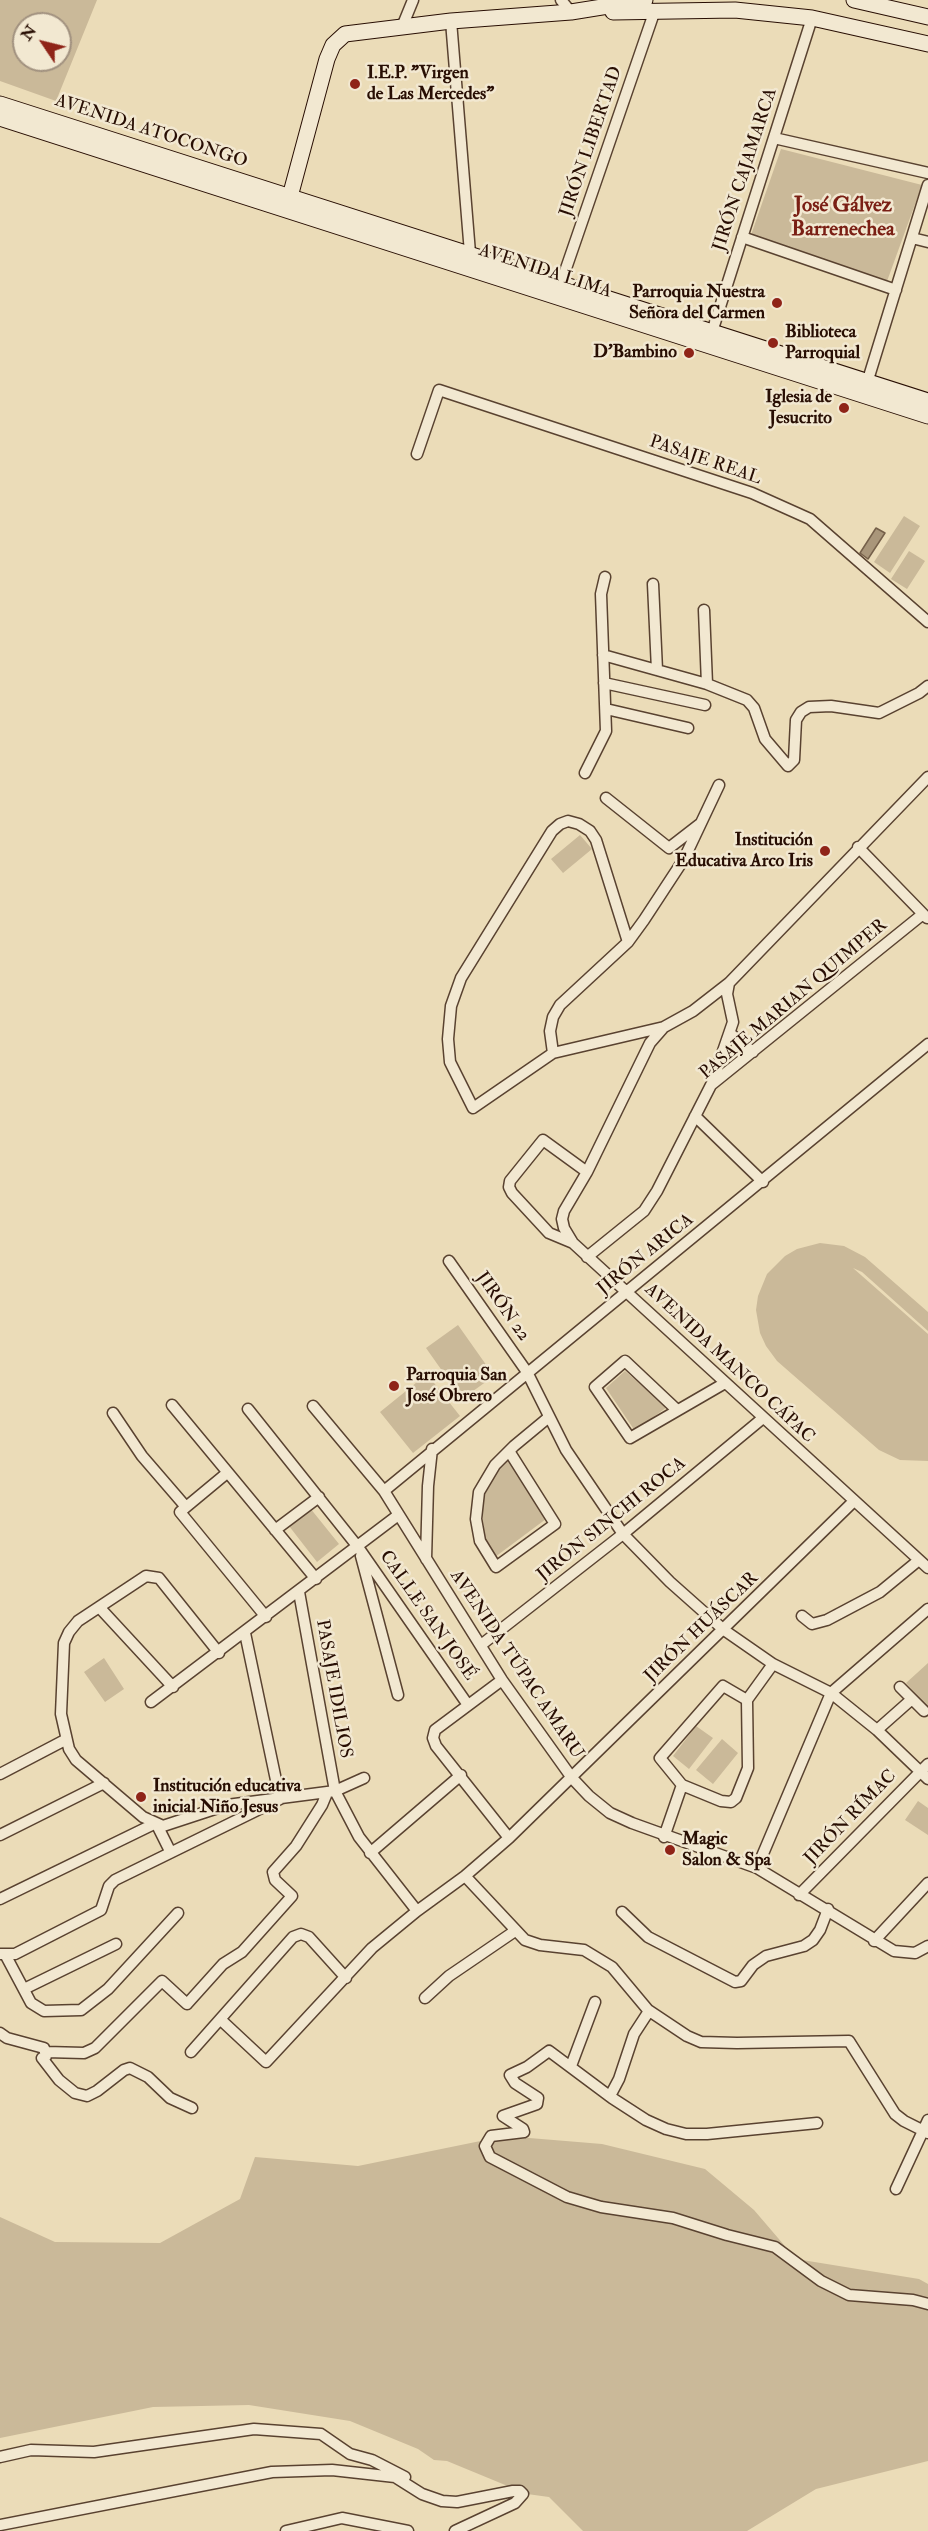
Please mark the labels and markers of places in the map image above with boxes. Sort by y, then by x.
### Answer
place label: I.E.P. "Virgen de Las Mercedes" [367,63,494,106]
marker: I.E.P. "Virgen de Las Mercedes" [348,77,362,91]
place label: Parroquia Nuestra Señora del Carmen [629,282,765,324]
marker: Parroquia Nuestra Señora del Carmen [770,296,784,310]
place label: Biblioteca Parroquial [785,322,860,364]
marker: Biblioteca Parroquial [766,336,780,350]
place label: D'Bambino [593,342,677,364]
marker: D'Bambino [682,346,696,360]
place label: Iglesia de Jesucrito [765,387,832,430]
marker: Iglesia de Jesucrito [837,401,851,415]
place label: Institución Educativa Arco Iris [675,830,813,872]
marker: Institución Educativa Arco Iris [818,844,832,858]
place label: Parroquia San José Obrero [406,1365,507,1408]
marker: Parroquia San José Obrero [387,1379,401,1393]
place label: Institución educativa inicial Niño Jesus [153,1776,301,1818]
marker: Institución educativa inicial Niño Jesus [134,1790,148,1804]
place label: Magic Salon & Spa [682,1829,771,1872]
marker: Magic Salon & Spa [663,1843,677,1857]

